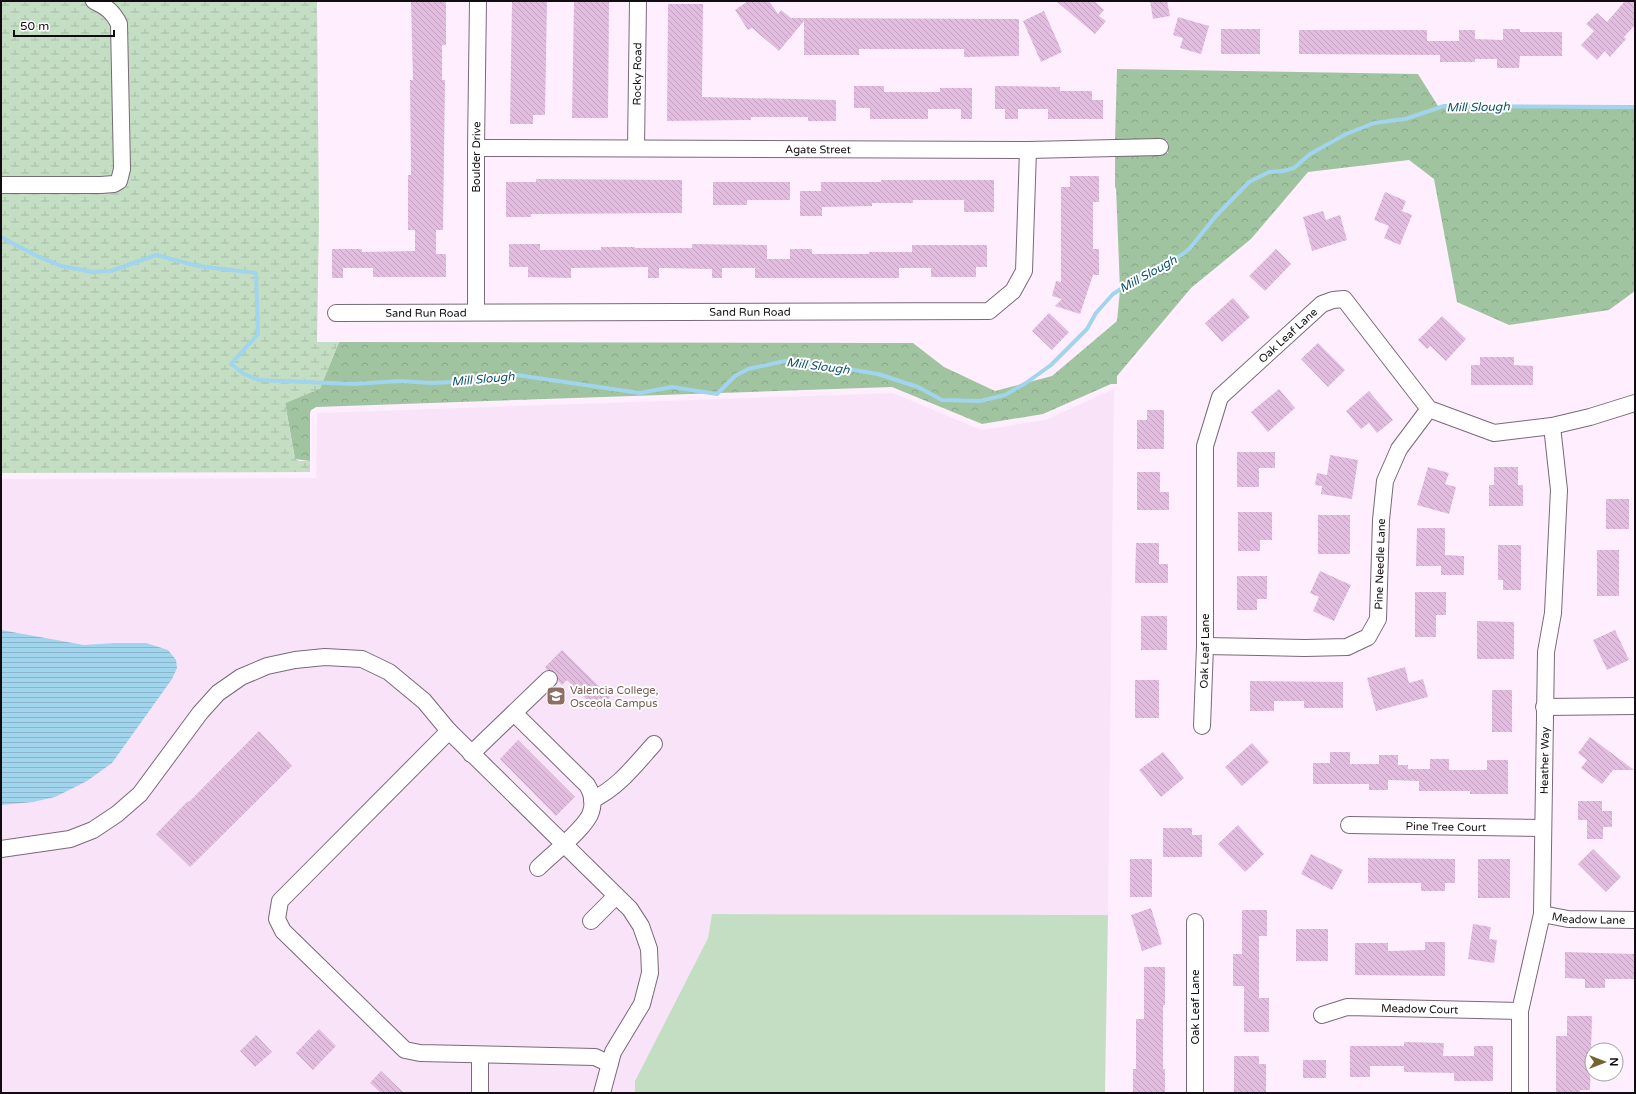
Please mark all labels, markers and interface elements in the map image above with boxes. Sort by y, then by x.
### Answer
scale bar [14,12,114,38]
text: 50 m [20,19,49,33]
street label: Rocky Road [630,42,644,106]
water label: Mill Slough [1446,99,1510,115]
street label: Boulder Drive [469,121,483,193]
street label: Agate Street [785,143,851,156]
water label: Mill Slough [1117,252,1180,295]
street label: Sand Run Road [709,305,791,318]
street label: Oak Leaf Lane [1256,305,1320,365]
street label: Sand Run Road [385,306,467,319]
water label: Mill Slough [786,355,851,377]
water label: Mill Slough [451,369,516,389]
street label: Pine Needle Lane [1372,518,1388,610]
street label: Oak Leaf Lane [1197,614,1212,689]
place label: Valencia College, Osceola Campus [570,684,659,710]
school or university icon: Valencia College, Osceola Campus [545,685,567,707]
street label: Heather Way [1537,727,1551,794]
street label: Pine Tree Court [1406,819,1486,834]
street label: Meadow Lane [1551,910,1625,926]
street label: Oak Leaf Lane [1189,970,1202,1044]
street label: Meadow Court [1381,1001,1459,1016]
north arrow [1584,1042,1624,1082]
text: N [1607,1058,1620,1066]

